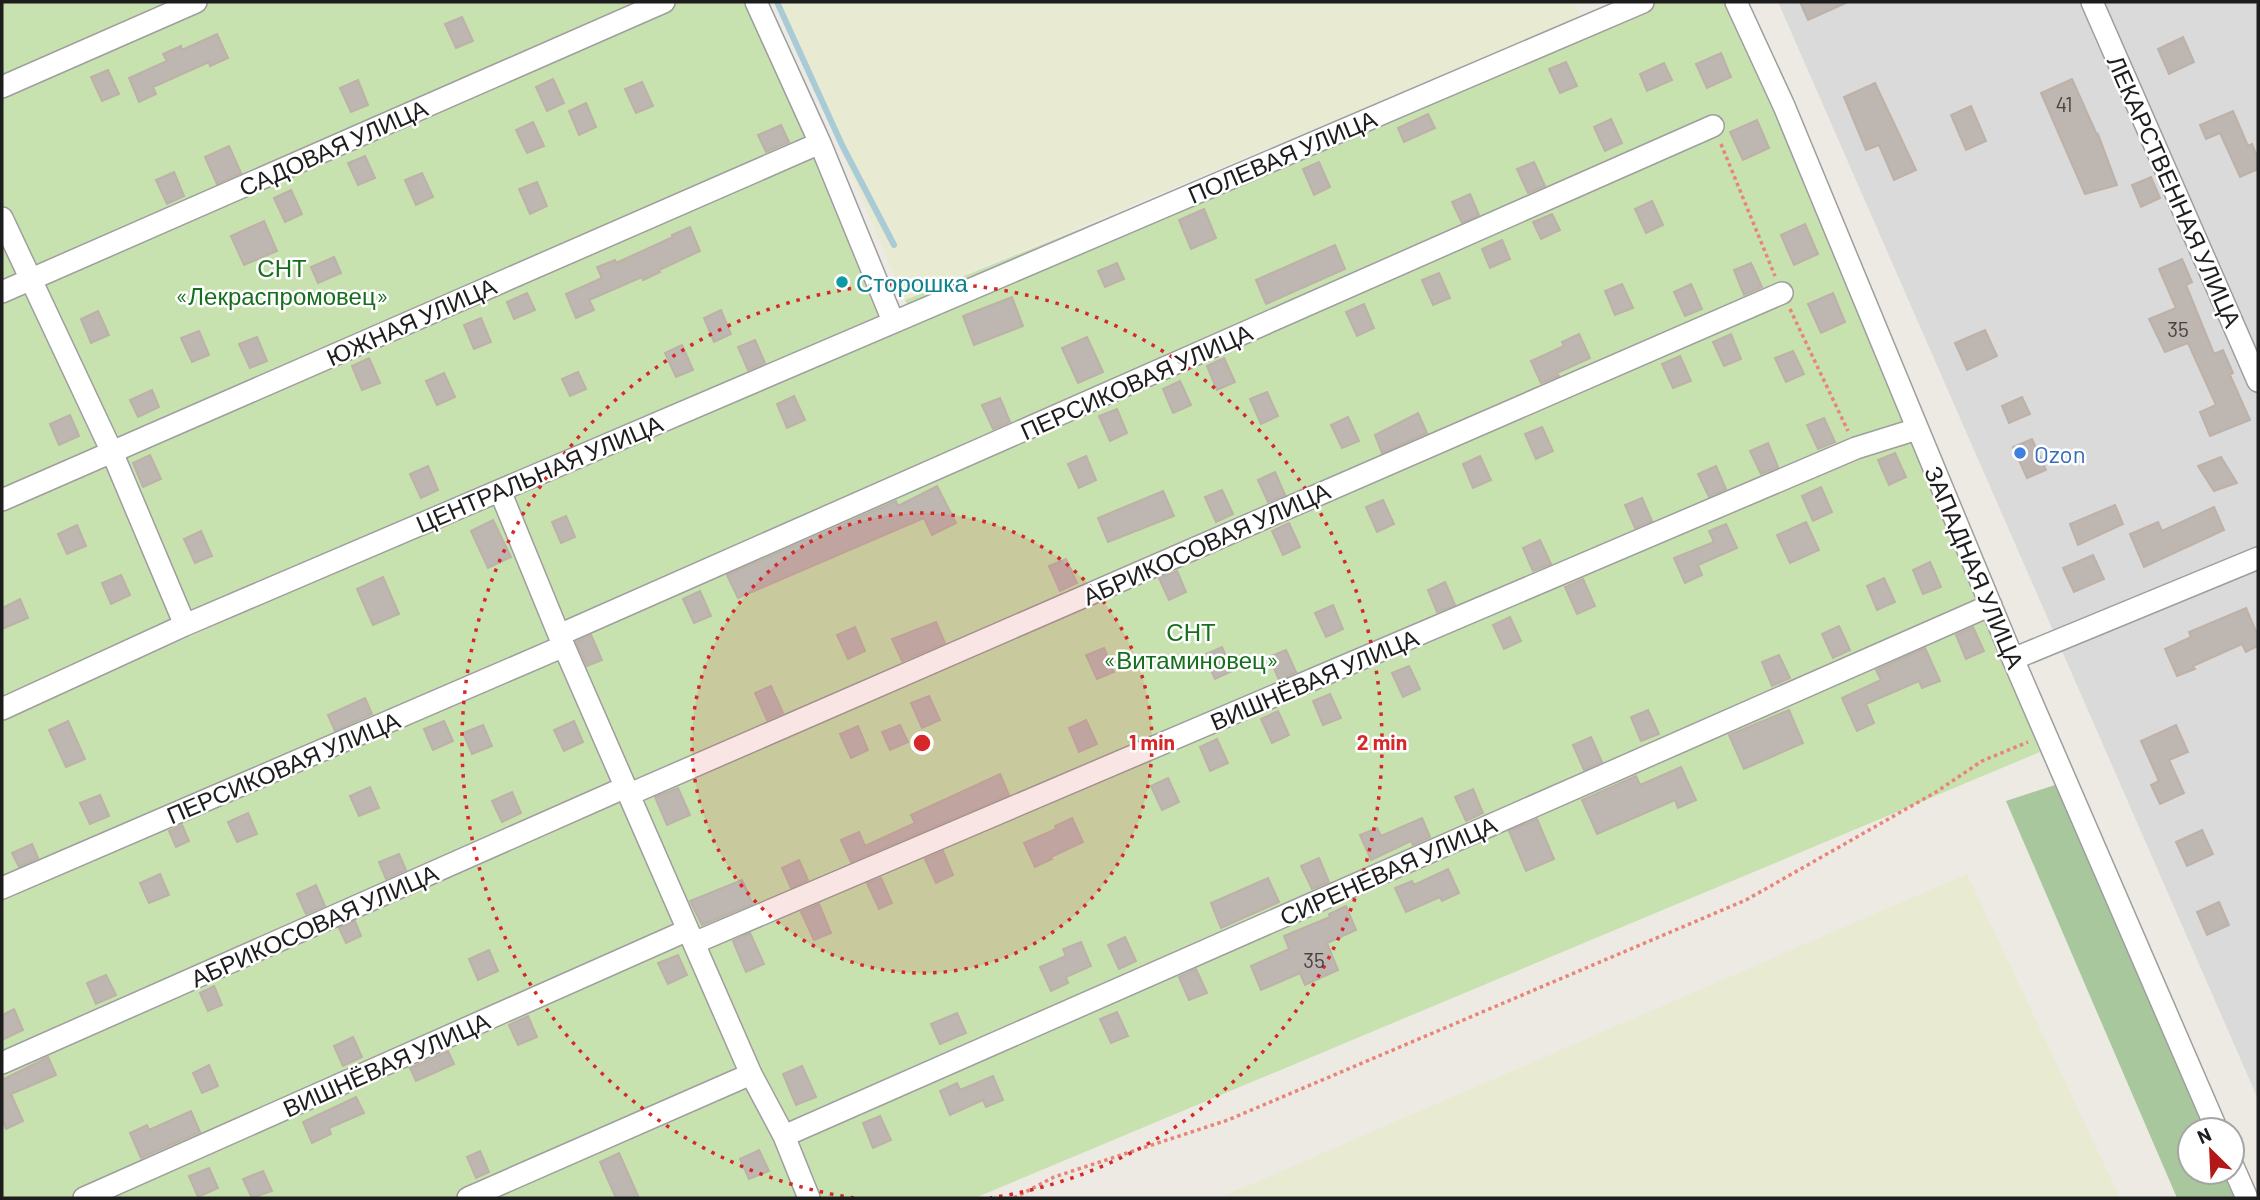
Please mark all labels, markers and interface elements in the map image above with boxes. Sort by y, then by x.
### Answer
street label: ЛЕКАРСТВЕННАЯ УЛИЦА [2102,50,2248,332]
house number: 41 [2056,91,2073,116]
street label: САДОВАЯ УЛИЦА [234,92,432,202]
street label: ПОЛЕВАЯ УЛИЦА [1183,103,1381,209]
park label: СНТ «Лекраспромовец» [175,253,389,310]
place label: Сторошка [856,268,968,297]
street label: ЮЖНАЯ УЛИЦА [322,271,500,371]
marker: Сторошка [834,274,850,290]
house number: 35 [2167,316,2189,341]
street label: ПЕРСИКОВАЯ УЛИЦА [1016,317,1256,445]
street label: ЦЕНТРАЛЬНАЯ УЛИЦА [411,408,667,538]
place label: Ozon [2034,439,2086,468]
marker: Ozon [2012,445,2028,461]
street label: ЗАПАДНАЯ УЛИЦА [1919,461,2031,673]
street label: АБРИКОСОВАЯ УЛИЦА [1078,475,1334,611]
park label: СНТ «Витаминовец» [1103,617,1279,674]
street label: ВИШНЁВАЯ УЛИЦА [1206,622,1422,736]
street label: ПЕРСИКОВАЯ УЛИЦА [162,705,404,829]
text: 1 min [1129,729,1175,754]
text: 2 min [1357,729,1407,754]
centre of rings [910,731,934,755]
street label: СИРЕНЕВАЯ УЛИЦА [1275,809,1501,931]
street label: АБРИКОСОВАЯ УЛИЦА [186,857,442,993]
house number: 35 [1303,947,1325,972]
street label: ВИШНЁВАЯ УЛИЦА [278,1005,494,1123]
north arrow [2176,1116,2246,1186]
text: N [2193,1122,2214,1148]

